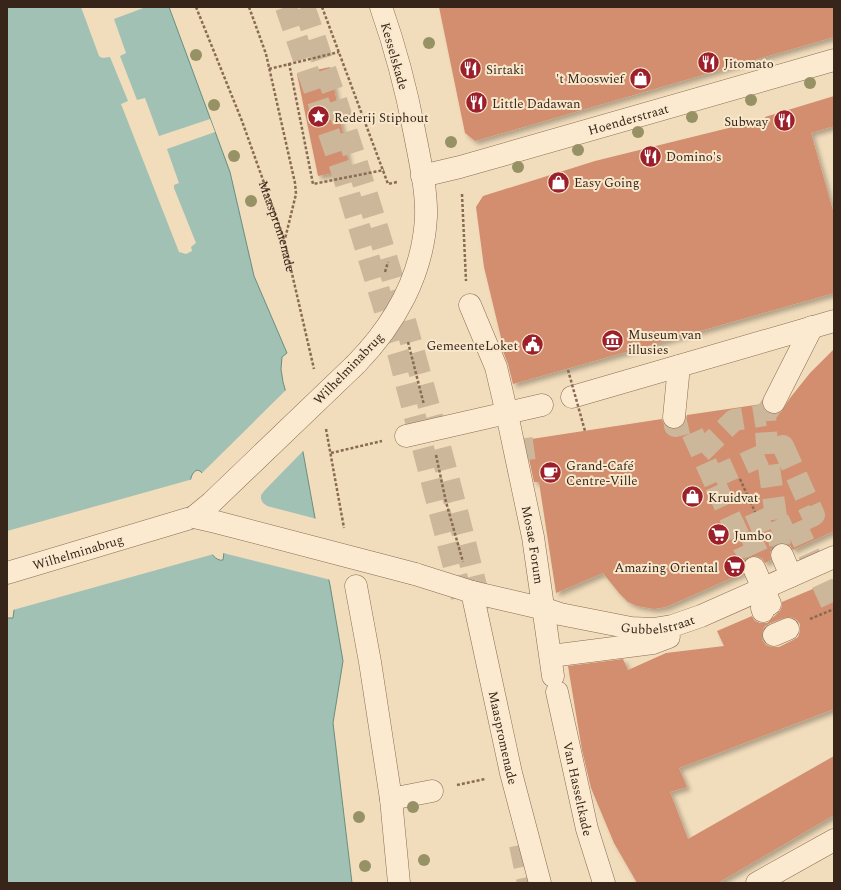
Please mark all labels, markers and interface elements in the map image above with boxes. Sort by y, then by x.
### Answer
street label: Kesselskade [375,20,413,92]
restaurant icon: Jitomato [695,50,721,76]
place label: Jitomato [724,54,774,74]
restaurant icon: Sirtaki [457,56,483,82]
place label: Sirtaki [486,60,524,80]
shop icon: 't Mooswief [627,65,653,91]
place label: 't Mooswief [556,69,626,89]
restaurant icon: Little Dadawan [464,90,490,116]
place label: Little Dadawan [492,94,581,114]
street label: Hoenderstraat [586,99,672,141]
place icon: Rederij Stiphout [306,104,332,130]
place label: Rederij Stiphout [334,108,429,128]
restaurant icon: Subway [771,108,797,134]
place label: Subway [724,112,769,132]
restaurant icon: Domino's [638,143,664,169]
place label: Domino's [666,147,722,167]
shop icon: Easy Going [546,169,572,195]
place label: Easy Going [574,173,640,193]
street label: Maaspromenade [253,178,300,274]
place label: Museum van illusies [628,325,702,360]
street label: Wilhelminabrug [309,328,389,409]
museum icon: Museum van illusies [600,328,626,354]
public building icon: GemeenteLoket [520,332,546,358]
place label: GemeenteLoket [426,336,518,356]
place label: Grand-Café Centre-Ville [566,456,638,491]
cafe icon: Grand-Café Centre-Ville [538,459,564,485]
shop icon: Kruidvat [679,484,705,510]
place label: Kruidvat [708,488,759,508]
street label: Mosae Forum [516,504,549,586]
supermarket icon: Jumbo [705,522,731,548]
place label: Jumbo [734,526,772,546]
street label: Wilhelminabrug [30,530,126,576]
supermarket icon: Amazing Oriental [721,554,747,580]
place label: Amazing Oriental [614,558,718,578]
street label: Gubbelstraat [619,610,698,640]
street label: Maaspromenade [483,689,523,787]
street label: Van Hasseltkade [557,740,598,839]

